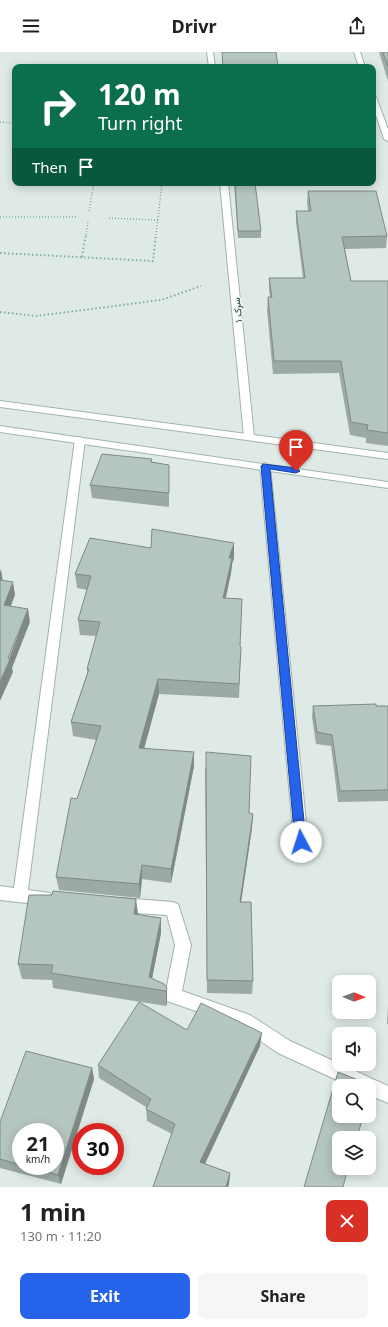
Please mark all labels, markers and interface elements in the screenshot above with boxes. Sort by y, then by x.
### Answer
text: Drivr [172,14,216,38]
icon: menu [20,15,42,37]
icon: share [346,15,368,37]
text: 120 m [98,75,181,113]
icon: right [32,80,84,132]
text: Turn right [98,111,182,135]
icon: arrive [75,156,97,178]
text: Then [32,157,67,177]
street label: سرک ۱ [229,297,245,323]
pin [279,430,313,471]
icon: arrive [285,436,307,458]
position arrow [280,821,322,863]
north arrow [332,975,376,1019]
map controls [332,975,376,1175]
button: sound [332,1027,376,1071]
button: search [332,1079,376,1123]
speed limit sign: 30 [72,1123,124,1175]
text: 21 [27,1130,49,1157]
button: layers [332,1131,376,1175]
text: km/h [26,1152,50,1166]
text: 1 min [20,1195,86,1228]
button: close [326,1200,368,1242]
text: 130 m · 11:20 [20,1227,101,1245]
button: Exit [20,1273,190,1319]
button: Share [198,1273,368,1319]

